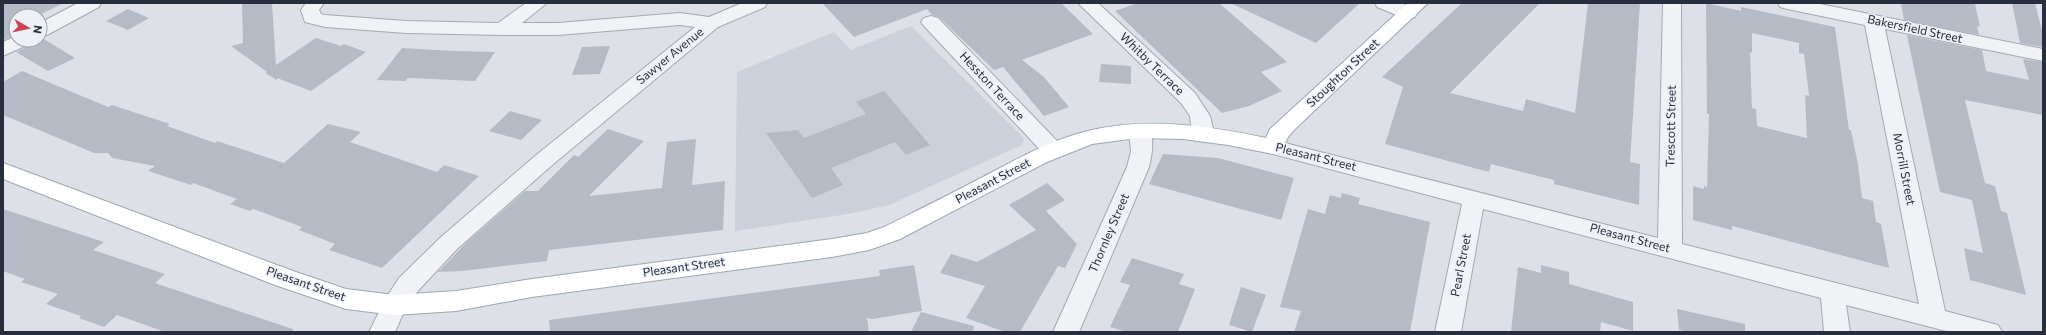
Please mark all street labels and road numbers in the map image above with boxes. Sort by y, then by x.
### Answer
street label: Bakersfield Street [1866,11,1964,45]
street label: Sawyer Avenue [633,24,706,87]
street label: Whitby Terrace [1118,29,1188,97]
street label: Stoughton Street [1303,35,1382,109]
street label: Hesston Terrace [957,48,1028,122]
street label: Trescott Street [1662,85,1678,167]
street label: Morrill Street [1891,131,1919,206]
street label: Pleasant Street [1274,139,1358,173]
street label: Pleasant Street [953,154,1032,206]
street label: Thornley Street [1085,191,1131,274]
street label: Pleasant Street [1588,220,1672,255]
street label: Pearl Street [1447,232,1473,298]
street label: Pleasant Street [642,253,726,279]
street label: Pleasant Street [265,263,348,303]

